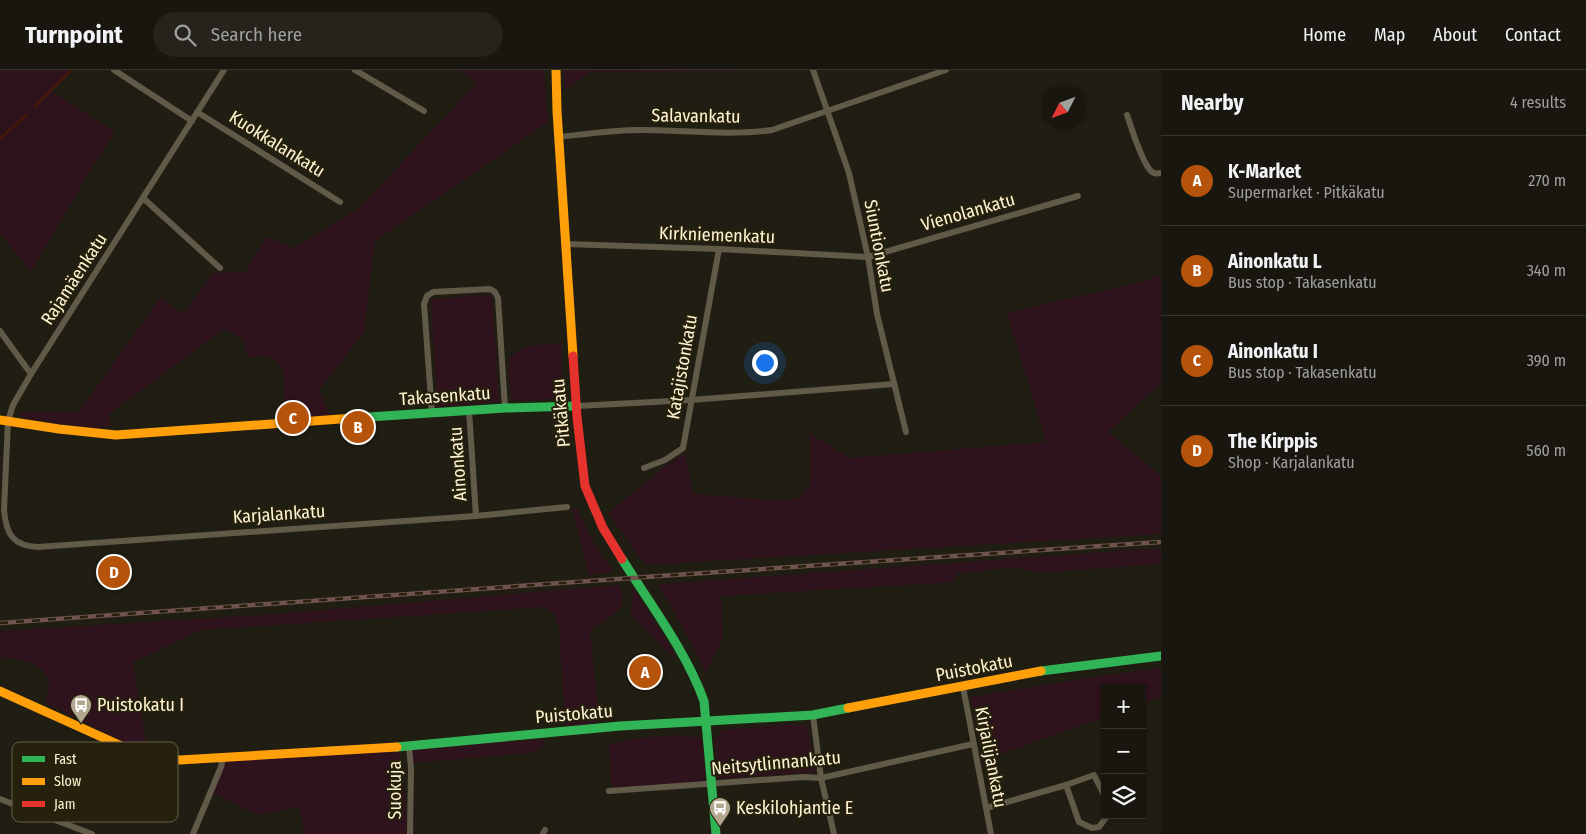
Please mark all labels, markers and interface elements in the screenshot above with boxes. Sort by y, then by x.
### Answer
search box [153,12,503,57]
text: Turnpoint [25,21,123,49]
icon: search [171,21,199,49]
text: Search here [211,23,302,46]
text: Home [1303,24,1346,46]
text: Map [1374,24,1405,46]
text: About [1433,24,1477,46]
text: Contact [1505,24,1561,46]
north arrow [1041,85,1086,130]
text: Nearby [1181,90,1243,116]
text: 4 results [1510,93,1566,112]
street label: Salavankatu [651,104,741,128]
street label: Kuokkalankatu [225,106,329,182]
text: K-Market [1228,160,1301,183]
text: A [1193,171,1201,190]
text: 270 m [1528,171,1566,190]
text: Supermarket · Pitkäkatu [1228,183,1385,202]
street label: Vienolankatu [918,188,1018,236]
street label: Siuntionkatu [859,198,899,294]
street label: Kirkniemenkatu [659,222,775,248]
street label: Rajamäenkatu [36,229,112,329]
text: Ainonkatu L [1228,250,1321,273]
text: B [1193,261,1201,280]
text: 340 m [1527,261,1566,280]
text: Bus stop · Takasenkatu [1228,273,1377,292]
street label: Katajistonkatu [662,313,702,421]
text: Ainonkatu I [1228,340,1318,363]
your location [752,350,778,376]
text: C [1193,351,1201,370]
text: 390 m [1527,351,1566,370]
text: Bus stop · Takasenkatu [1228,363,1377,382]
street label: Pitkäkatu [547,378,575,448]
street label: Takasenkatu [399,382,491,410]
pin: C [277,399,309,437]
pin: B [342,408,374,446]
street label: Ainonkatu [444,426,472,502]
text: The Kirppis [1228,430,1318,453]
text: D [1192,441,1202,460]
text: 560 m [1526,441,1566,460]
text: Shop · Karjalankatu [1228,453,1355,472]
street label: Karjalankatu [232,500,326,528]
pin: D [98,553,130,591]
street label: Puistokatu [934,650,1014,686]
pin: A [629,653,661,691]
map controls [1101,684,1146,819]
button: + [1101,684,1146,729]
bus stop icon: Puistokatu I [69,693,93,724]
place label: Puistokatu I [97,694,184,716]
street label: Puistokatu [534,700,614,728]
street label: Kirjailijankatu [970,705,1012,809]
button: − [1101,729,1146,774]
legend [12,742,178,822]
street label: Neitsytlinnankatu [710,746,842,780]
text: Fast [54,751,77,768]
street label: Suokuja [384,760,406,819]
text: Slow [54,773,81,790]
button: layers [1101,774,1146,819]
text: Jam [54,796,75,813]
bus stop icon: Keskilohjantie E [708,796,732,827]
place label: Keskilohjantie E [736,797,853,819]

